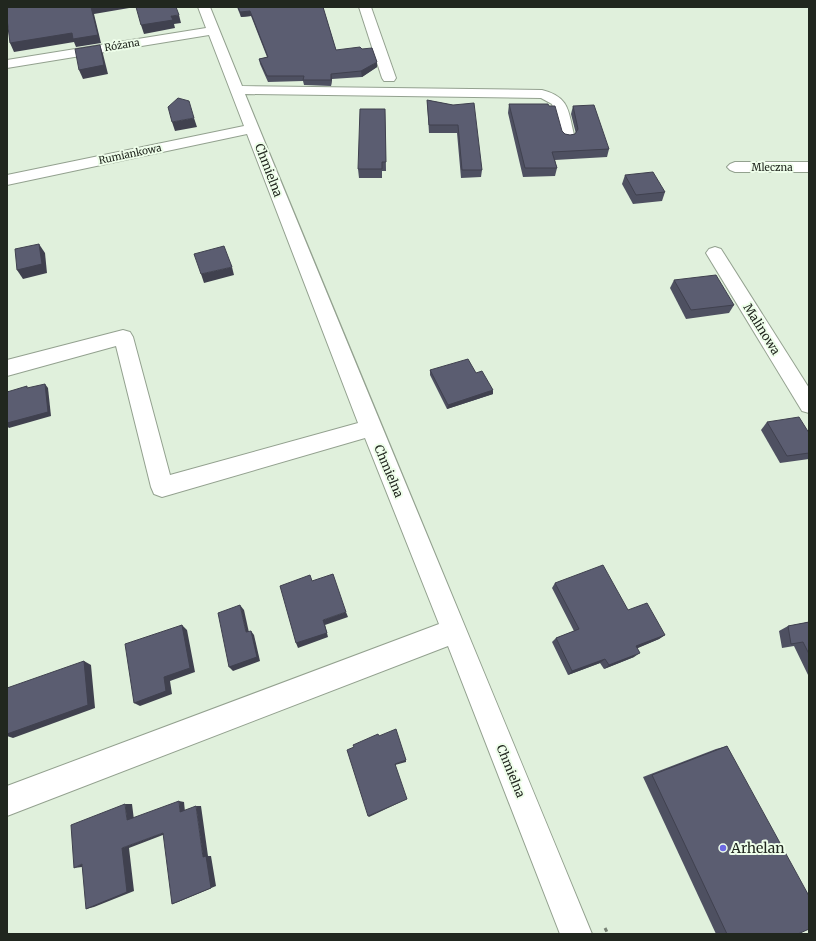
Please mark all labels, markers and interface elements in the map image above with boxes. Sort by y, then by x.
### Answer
street label: Różana [103,36,141,54]
street label: Rumiankowa [97,141,163,167]
street label: Chmielna [252,141,286,199]
street label: Mleczna [751,161,793,174]
street label: Malinowa [740,301,784,358]
street label: Chmielna [371,442,407,500]
street label: Chmielna [494,742,529,800]
place label: Arhelan [730,839,784,857]
marker: Arhelan [718,843,728,853]

